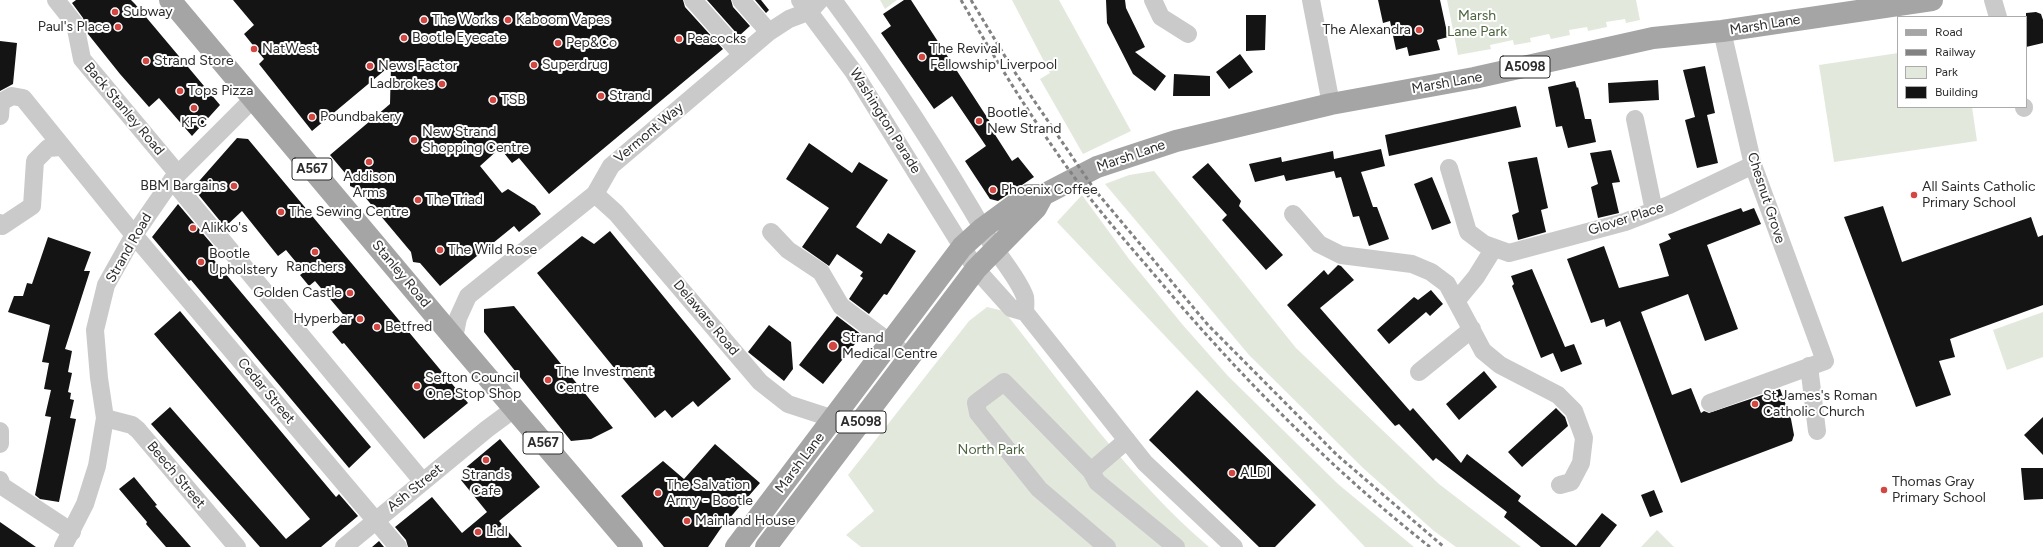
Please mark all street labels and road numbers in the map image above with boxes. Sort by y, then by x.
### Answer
street label: Marsh Lane [1728,11,1802,39]
road number: A5098 [1500,56,1550,78]
street label: Back Stanley Road [80,59,168,159]
street label: Washington Parade [846,65,924,177]
street label: Marsh Lane [1410,69,1484,97]
street label: Vermont Way [611,99,687,167]
street label: Marsh Lane [1095,136,1167,176]
street label: Chesnut Grove [1743,150,1789,246]
road number: A567 [292,158,332,180]
street label: Glover Place [1586,199,1666,239]
street label: Strand Road [102,210,156,286]
street label: Stanley Road [368,237,434,311]
street label: Delaware Road [670,277,742,359]
street label: Cedar Street [234,355,298,427]
road number: A5098 [836,411,886,433]
street label: Marsh Lane [772,429,828,497]
road number: A567 [523,432,563,454]
street label: Beech Street [143,438,209,512]
street label: Ash Street [384,461,446,515]

